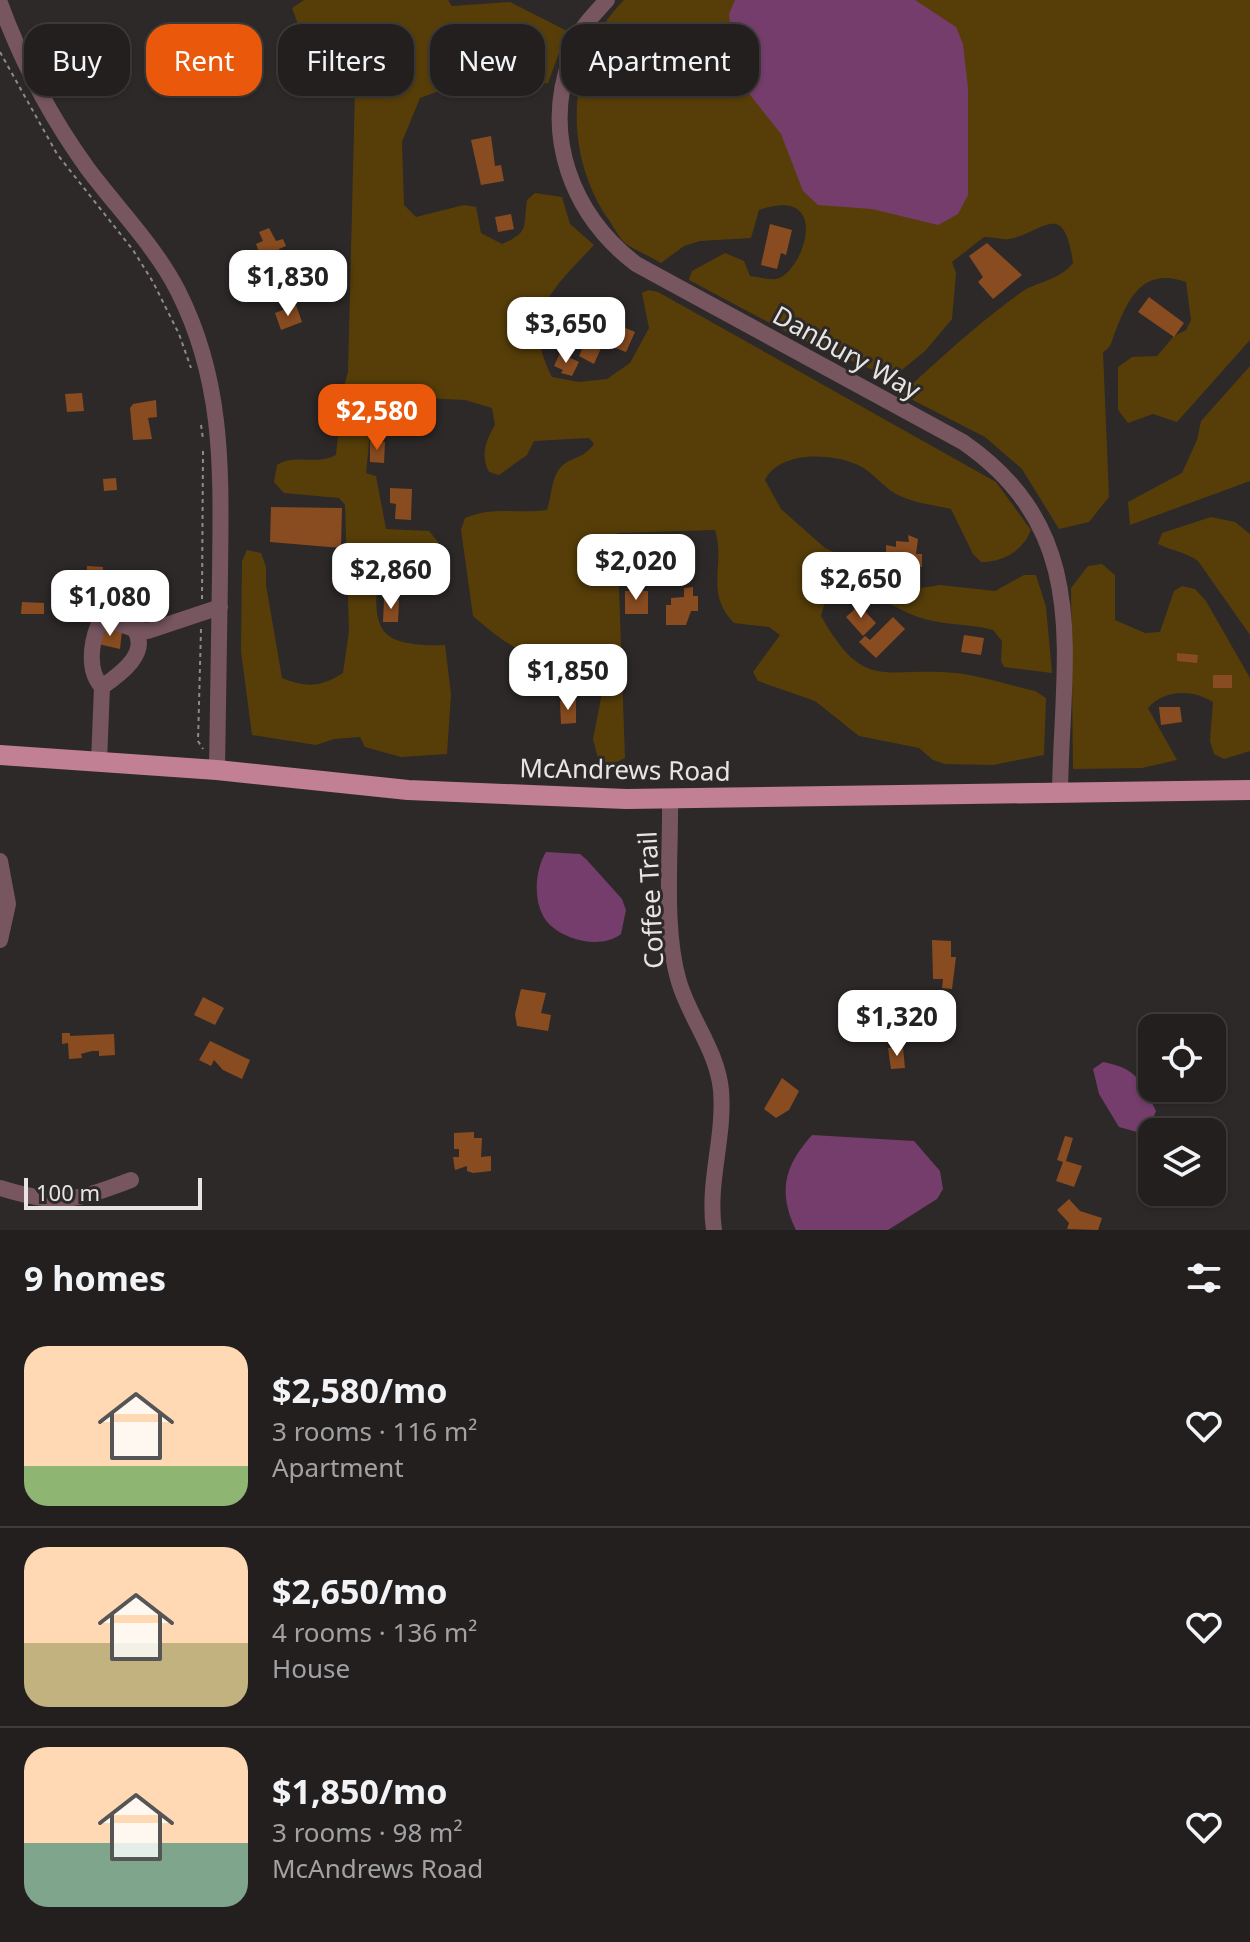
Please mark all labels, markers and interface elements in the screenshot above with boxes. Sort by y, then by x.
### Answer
chip: Buy [24,24,130,96]
chip: Rent [146,24,262,96]
chip: Filters [278,24,414,96]
chip: New [430,24,545,96]
chip: Apartment [561,24,759,96]
pin: $1,830 [223,250,353,318]
text: $1,830 [247,258,329,294]
pin: $3,650 [501,297,631,365]
street label: Danbury Way [767,297,928,408]
text: $3,650 [525,305,607,341]
pin: $2,580 [312,384,442,452]
text: $2,580 [336,392,418,428]
pin: $2,020 [571,534,701,602]
text: $2,020 [595,542,677,578]
pin: $2,860 [326,543,456,611]
text: $2,860 [350,551,432,587]
pin: $2,650 [796,552,926,620]
text: $2,650 [820,560,902,596]
pin: $1,080 [45,570,175,638]
text: $1,080 [69,578,151,614]
pin: $1,850 [503,644,633,712]
text: $1,850 [527,652,609,688]
street label: McAndrews Road [519,749,731,789]
street label: Coffee Trail [628,830,672,970]
pin: $1,320 [832,990,962,1058]
text: $1,320 [856,998,938,1034]
map controls [1138,1014,1226,1206]
button: locate [1138,1014,1226,1102]
button: layers [1138,1118,1226,1206]
scale bar [24,1174,202,1210]
text: 100 m [36,1177,100,1207]
text: 9 homes [24,1255,166,1301]
icon: filters [1182,1256,1226,1300]
text: $2,580/mo [272,1367,447,1413]
icon: home [88,1378,184,1474]
icon: heart [1182,1404,1226,1448]
text: 3 rooms · 116 m² [272,1413,477,1449]
text: Apartment [272,1449,404,1485]
text: $2,650/mo [272,1568,447,1614]
icon: home [88,1579,184,1675]
icon: heart [1182,1605,1226,1649]
text: 4 rooms · 136 m² [272,1614,477,1650]
text: House [272,1650,350,1686]
text: $1,850/mo [272,1768,447,1814]
icon: home [88,1779,184,1875]
icon: heart [1182,1805,1226,1849]
text: 3 rooms · 98 m² [272,1814,462,1850]
text: McAndrews Road [272,1850,483,1886]

